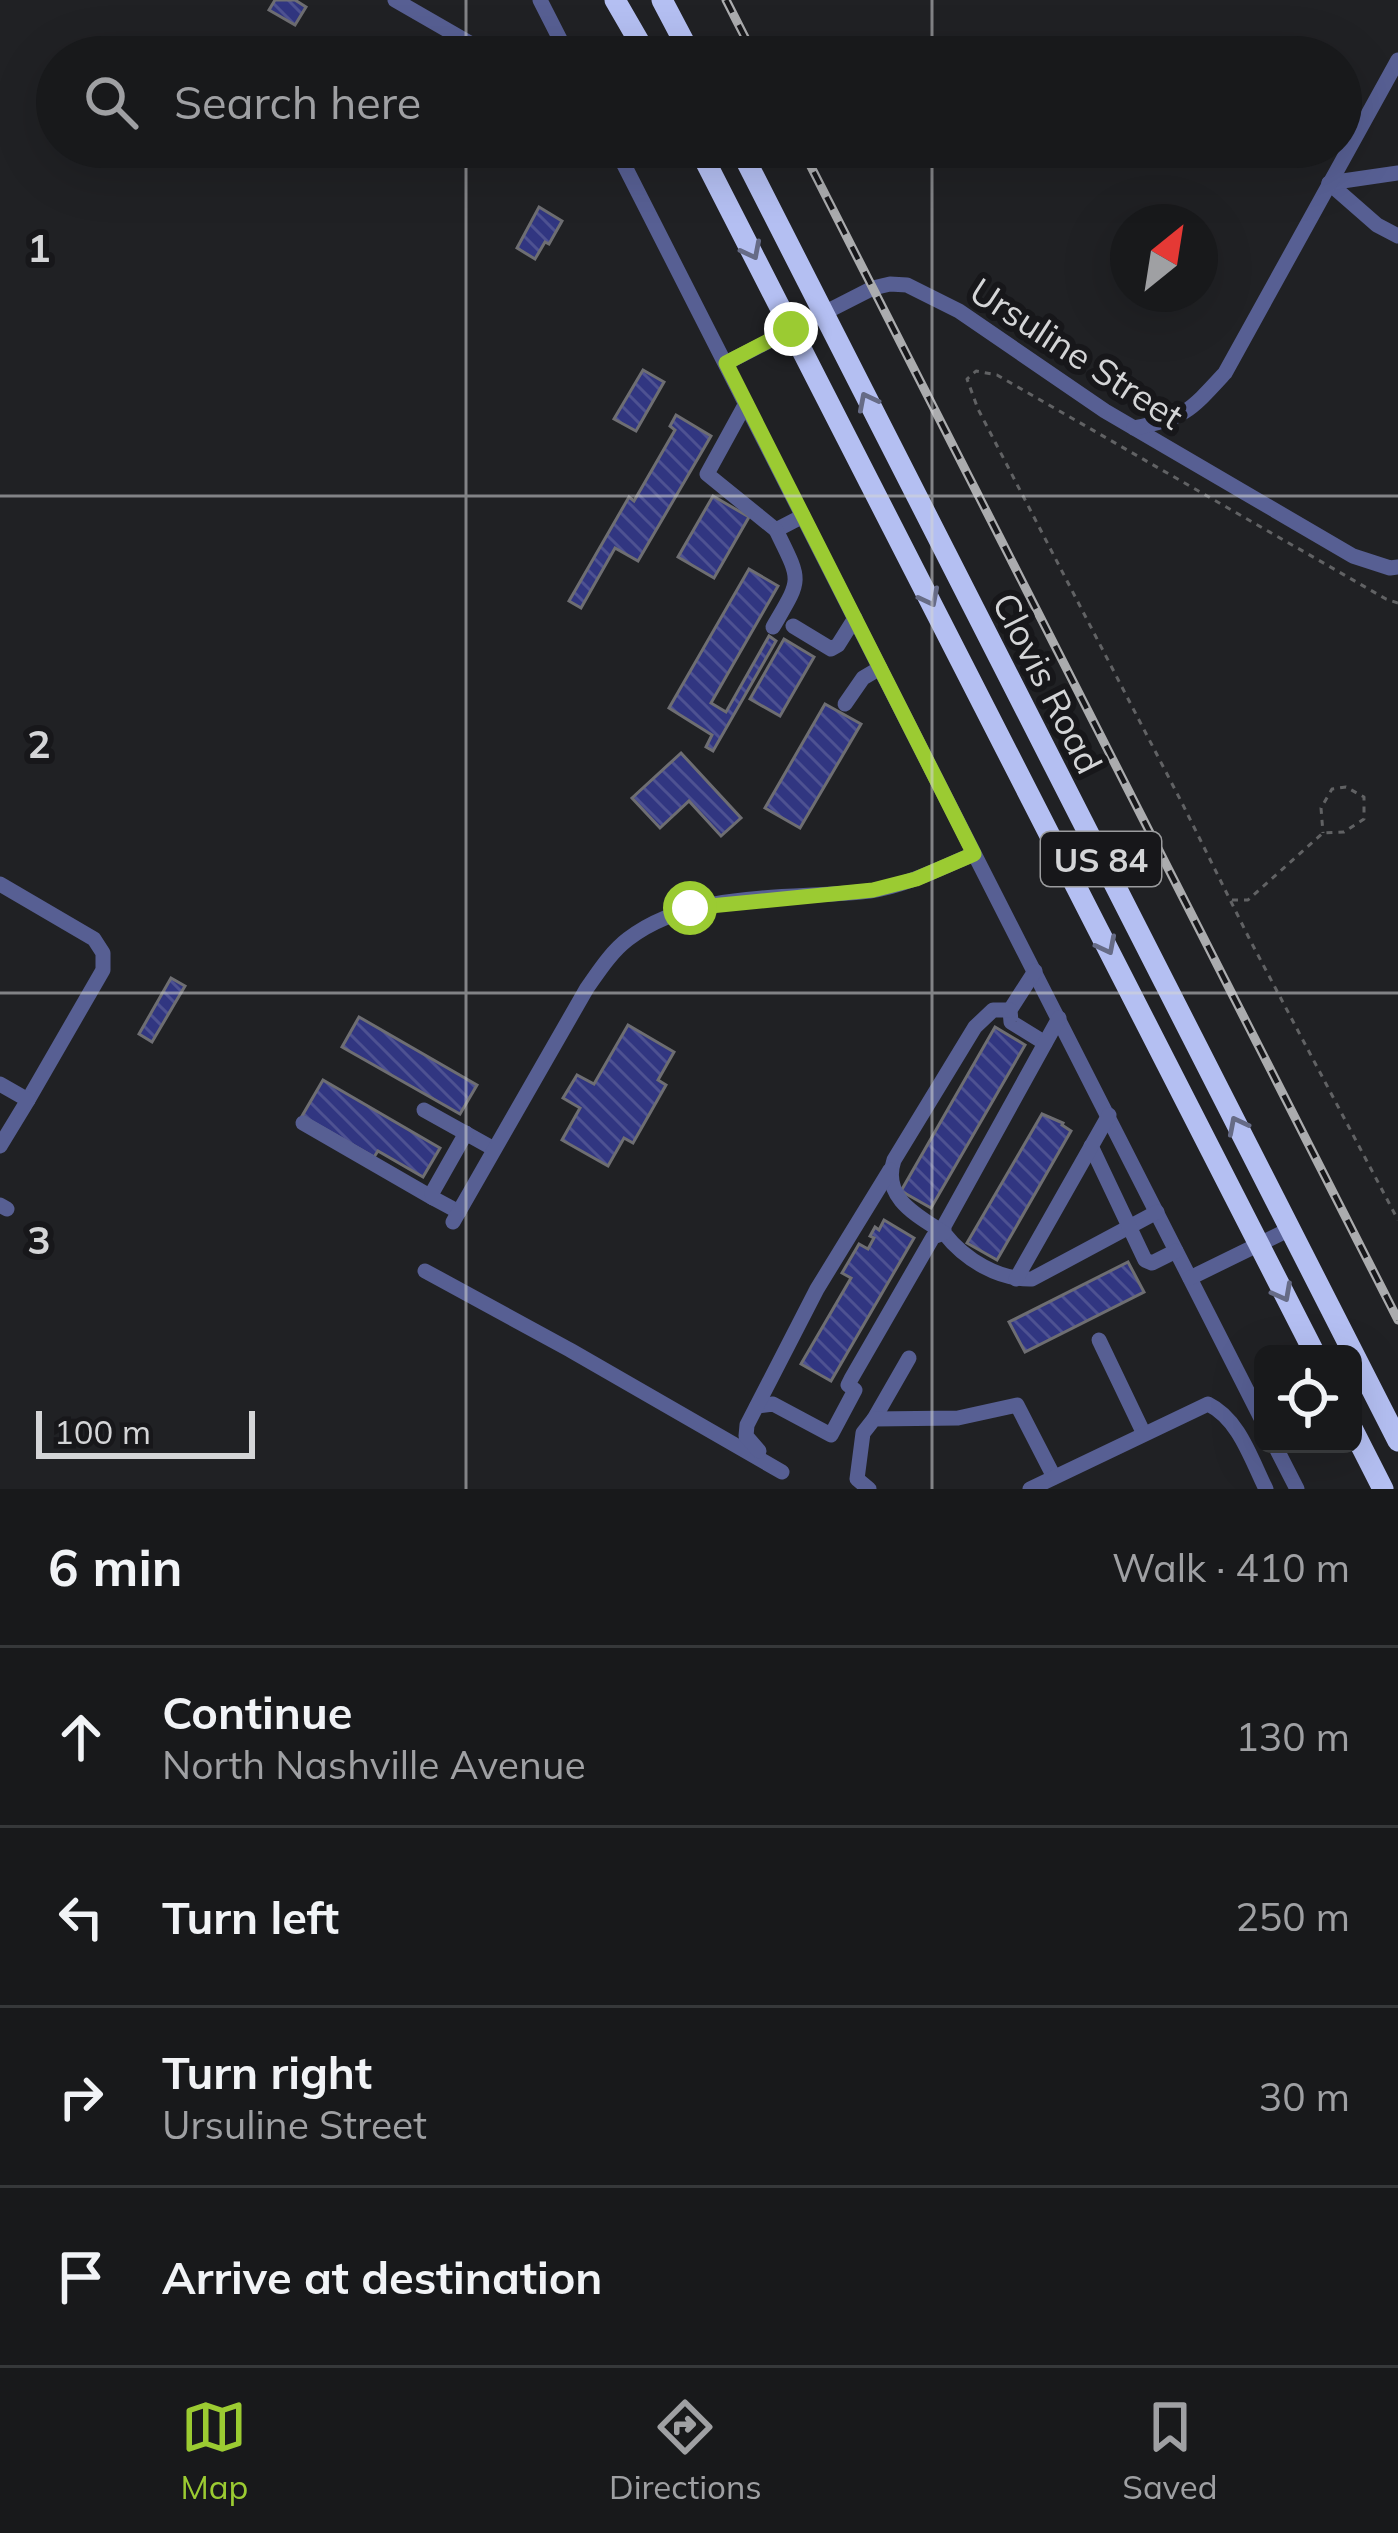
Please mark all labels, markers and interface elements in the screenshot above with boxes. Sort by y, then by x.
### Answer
search box [36,36,1362,168]
icon: search [78,69,144,135]
text: Search here [174,74,421,130]
north arrow [1110,204,1218,312]
text: 1 [27,223,51,272]
one-way arrow [738,239,762,260]
street label: Ursuline Street [962,268,1192,438]
route end [764,302,818,356]
one-way arrow [858,392,882,413]
street label: Clovis Road [983,585,1113,781]
one-way arrow [915,586,938,608]
text: 2 [27,719,51,768]
road number: US 84 [1041,832,1161,886]
route start [663,881,717,935]
one-way arrow [1092,934,1116,955]
one-way arrow [1227,1116,1251,1137]
text: 3 [27,1215,51,1264]
one-way arrow [1269,1281,1292,1303]
map controls [1254,1345,1362,1453]
button: locate [1254,1345,1362,1453]
scale bar [36,1405,255,1458]
text: 100 m [54,1411,151,1452]
text: 6 min [48,1535,183,1599]
text: Walk · 410 m [1112,1543,1350,1592]
text: Continue [162,1684,352,1740]
icon: ahead [48,1704,114,1770]
text: 130 m [1235,1712,1350,1761]
text: North Nashville Avenue [162,1740,586,1789]
icon: left [48,1884,114,1950]
text: Turn left [162,1889,339,1945]
text: 250 m [1235,1892,1350,1941]
text: Turn right [162,2044,372,2100]
icon: right [48,2064,114,2130]
text: 30 m [1259,2072,1350,2121]
text: Ursuline Street [162,2100,427,2149]
icon: arrive [48,2244,114,2310]
text: Arrive at destination [162,2249,602,2305]
tab: Map [180,2394,248,2507]
tab: Directions [609,2394,762,2507]
tab: Saved [1122,2394,1218,2507]

